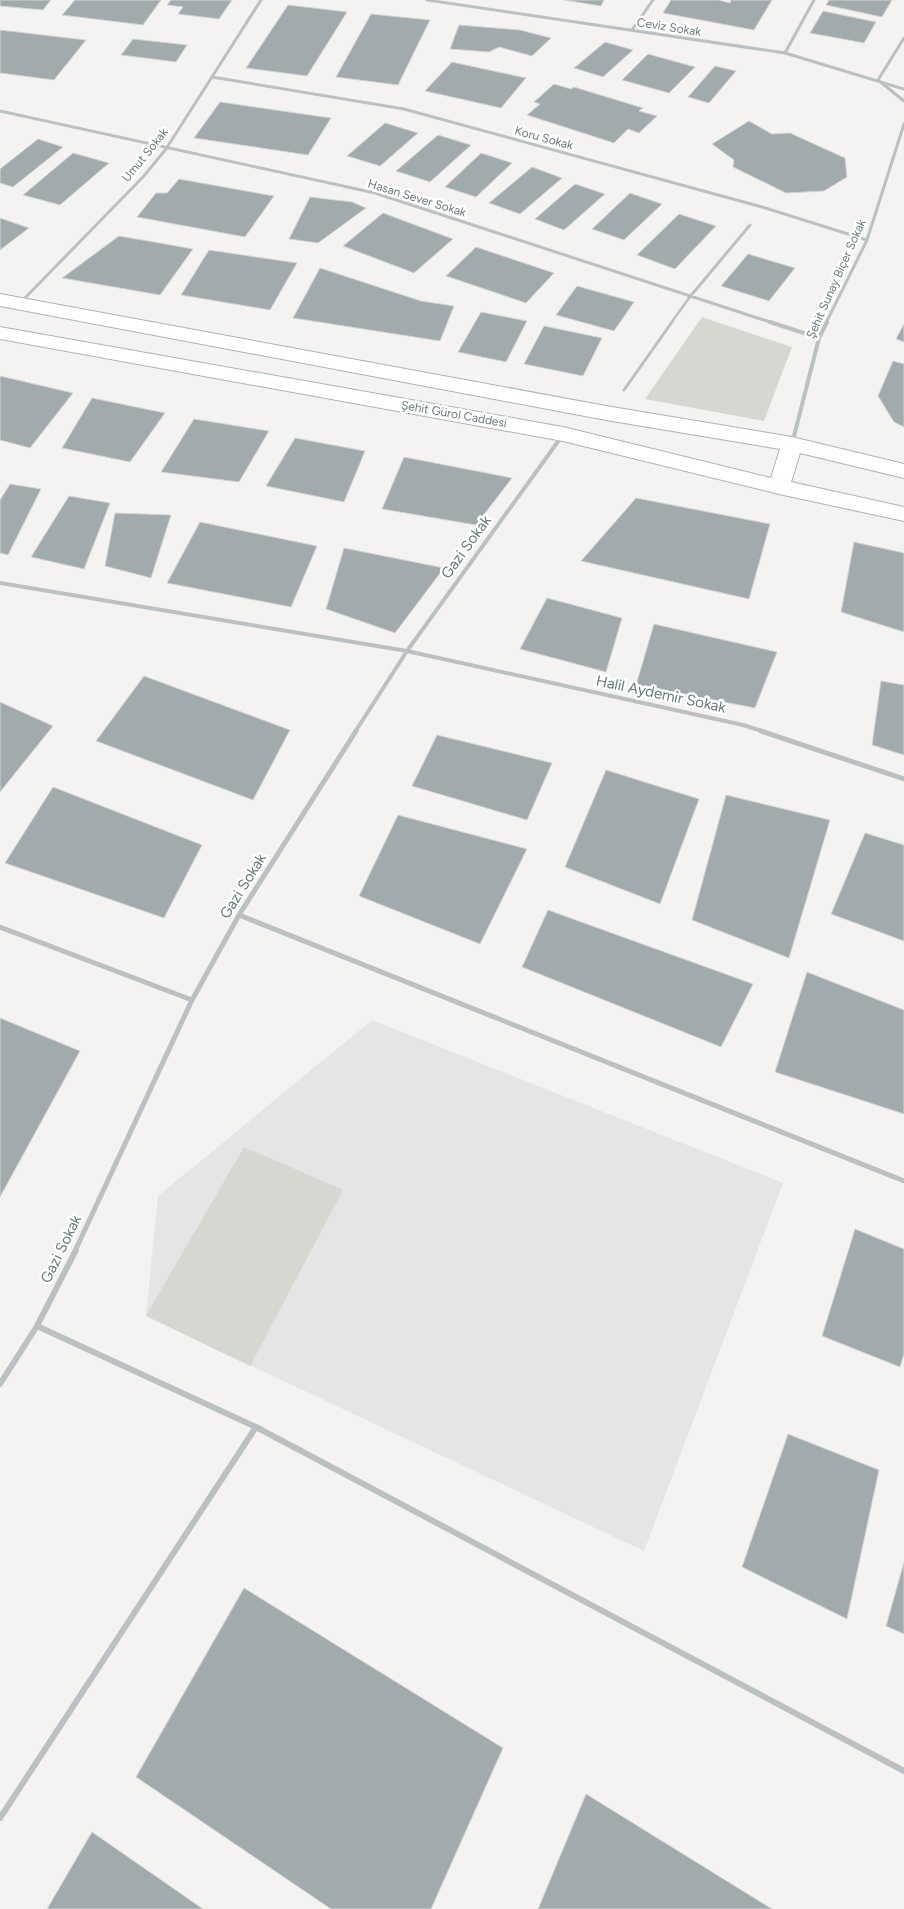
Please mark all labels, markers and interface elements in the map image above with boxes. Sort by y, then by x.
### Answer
street label: Ceviz Sokak [636,15,702,39]
street label: Koru Sokak [513,123,575,153]
street label: Umut Sokak [119,125,171,185]
street label: Hasan Sever Sokak [366,176,468,220]
street label: Şehit Sunay Biçer Sokak [803,217,869,341]
street label: Şehit Gürol Caddesi [400,398,508,430]
street label: Gazi Sokak [437,511,495,582]
street label: Halil Aydemir Sokak [594,671,728,717]
street label: Gazi Sokak [216,849,271,922]
street label: Gazi Sokak [37,1211,86,1286]

